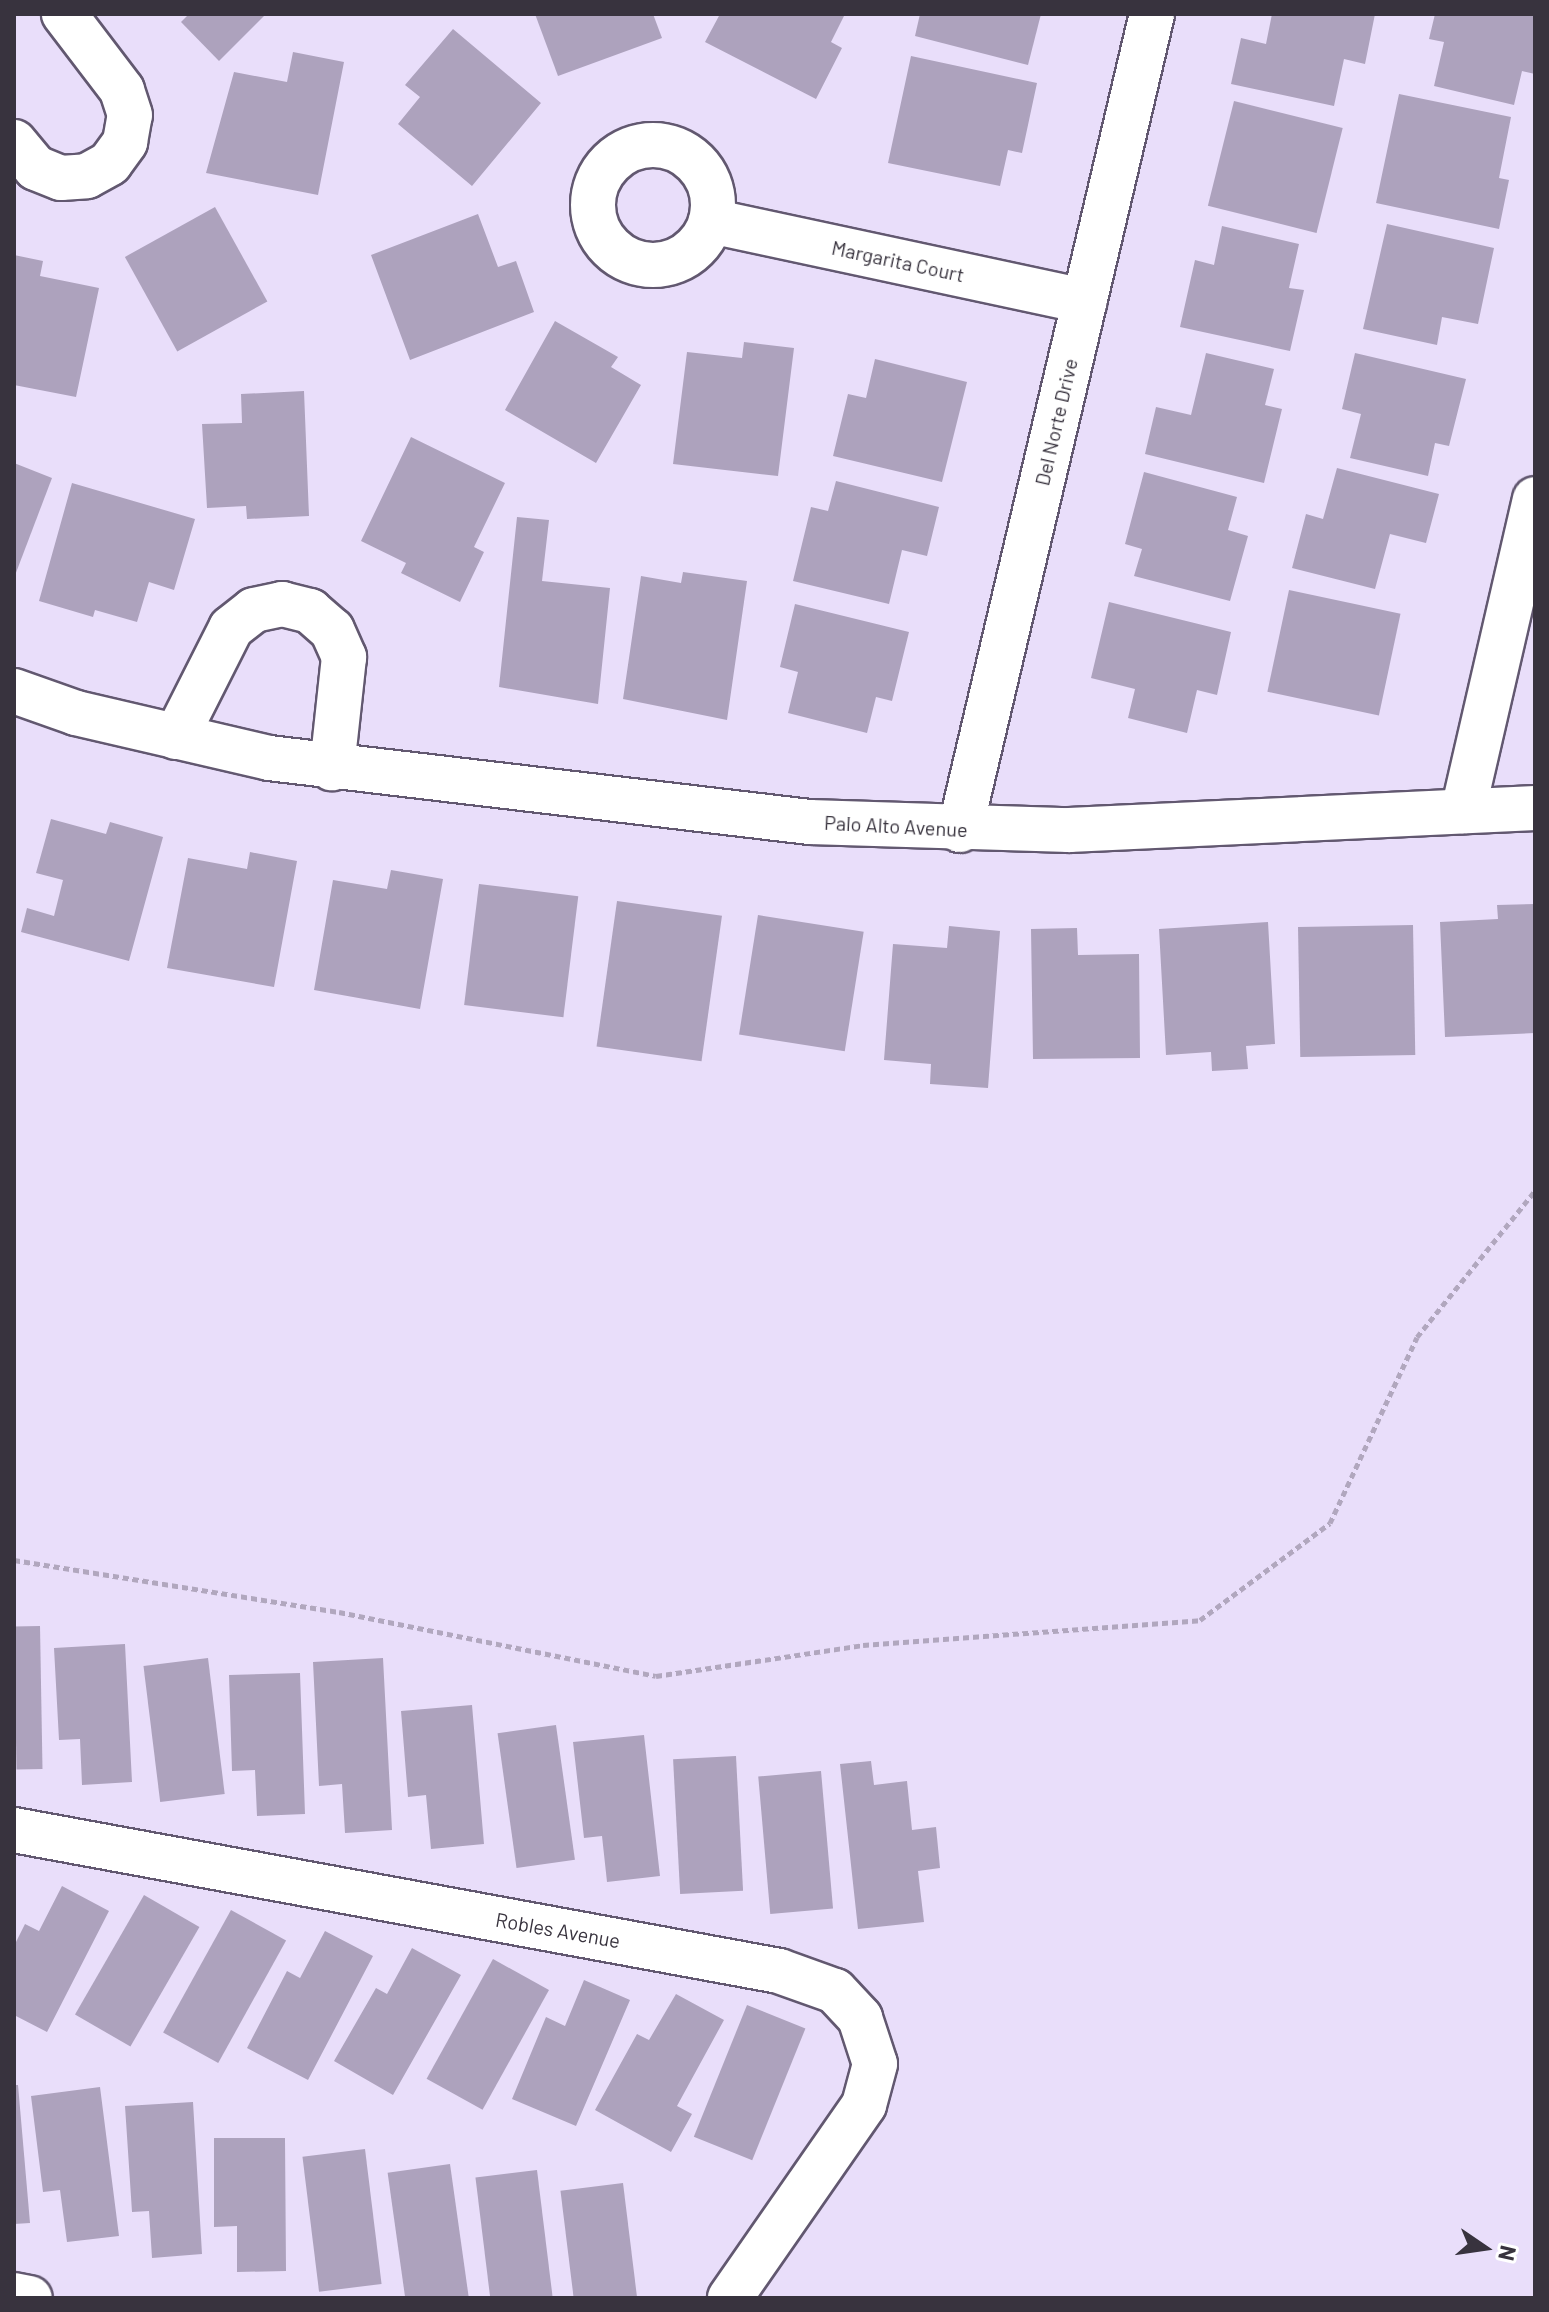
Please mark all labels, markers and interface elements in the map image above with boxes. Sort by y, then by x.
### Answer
street label: Margarita Court [830,235,966,287]
street label: Del Norte Drive [1030,356,1082,488]
street label: Palo Alto Avenue [824,810,968,842]
street label: Robles Avenue [494,1907,622,1953]
north arrow [1445,2208,1525,2288]
text: N [1494,2243,1523,2263]

